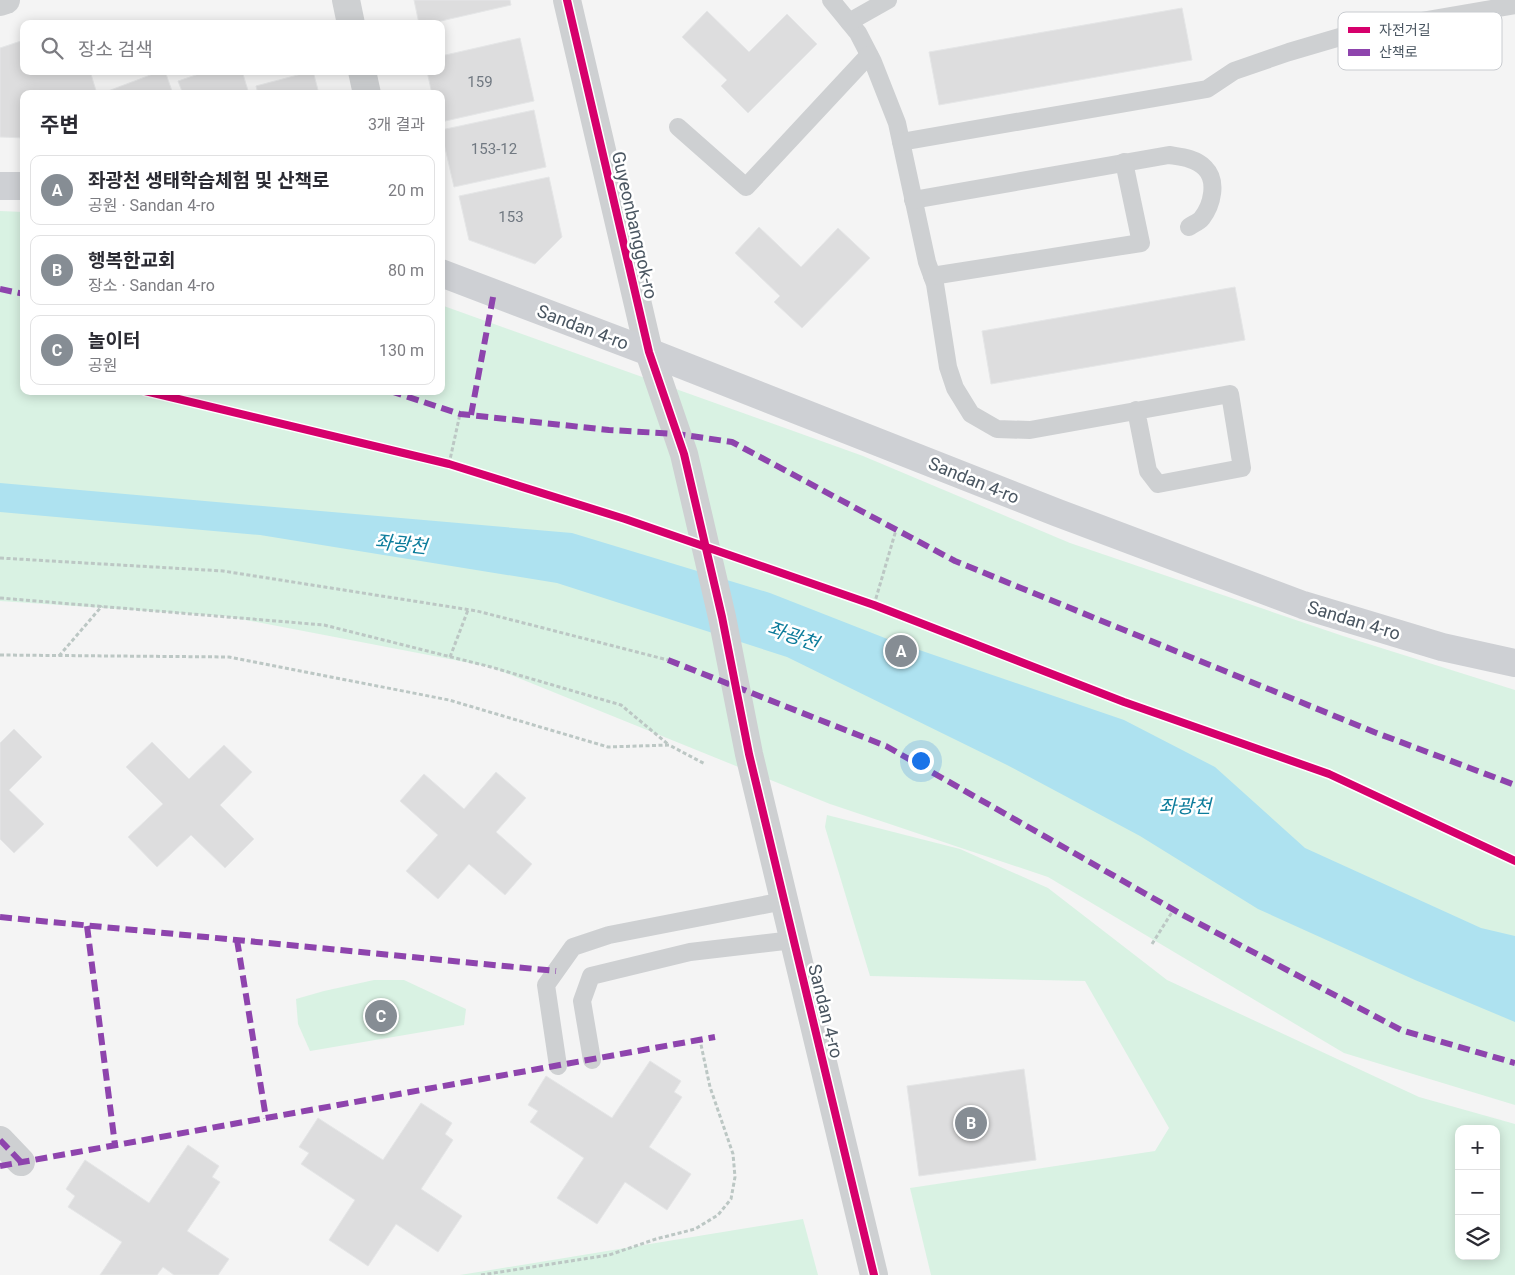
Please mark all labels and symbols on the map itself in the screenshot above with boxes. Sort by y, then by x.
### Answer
legend [1338,12,1502,70]
text: 자전거길 [1379,22,1431,38]
text: 산책로 [1379,44,1418,60]
house number: 159 [467,73,493,91]
house number: 153-12 [471,140,517,158]
street label: Guyeonbanggok-ro [608,149,662,301]
house number: 153 [498,208,524,226]
street label: Sandan 4-ro [534,300,632,354]
street label: Sandan 4-ro [926,452,1022,508]
water label: 좌광천 [374,530,430,558]
street label: Sandan 4-ro [1305,596,1403,644]
water label: 좌광천 [764,617,823,656]
pin: A [885,632,917,670]
your location [908,748,934,774]
water label: 좌광천 [1159,795,1213,818]
street label: Sandan 4-ro [804,962,848,1060]
pin: C [365,997,397,1035]
pin: B [955,1104,987,1142]

